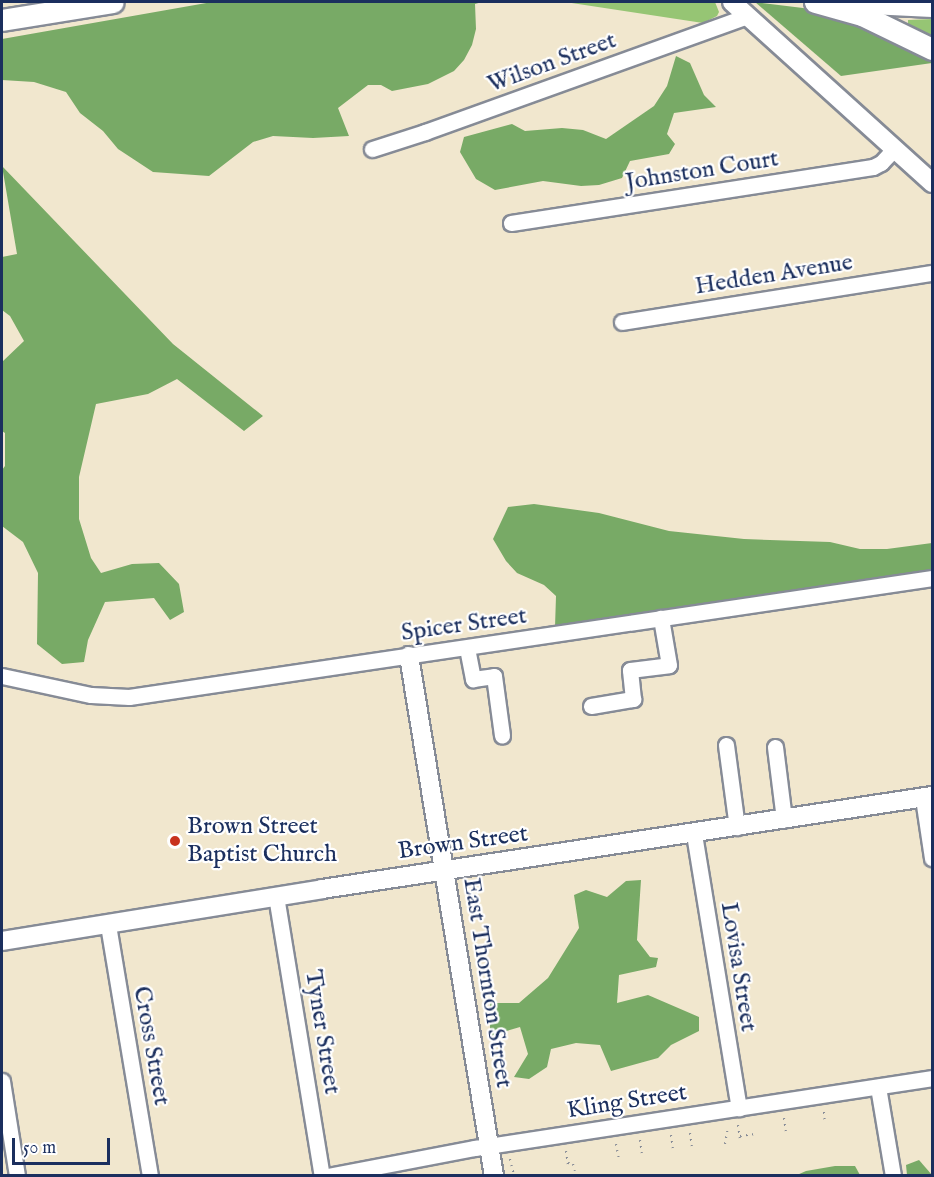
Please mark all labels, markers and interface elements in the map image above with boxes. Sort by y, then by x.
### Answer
street label: Wilson Street [484,26,620,100]
street label: Johnston Court [623,145,781,197]
street label: Hedden Avenue [693,248,855,302]
street label: Spicer Street [399,602,529,648]
place label: Brown Street Baptist Church [187,813,337,869]
street label: Brown Street [396,820,530,866]
marker: Brown Street Baptist Church [168,834,182,848]
street label: East Thornton Street [456,876,518,1090]
street label: Lovisa Street [714,900,762,1034]
street label: Tyner Street [298,968,346,1096]
street label: Cross Street [126,984,176,1108]
street label: Kling Street [565,1078,689,1126]
scale bar [15,1126,112,1164]
text: 50 m [23,1137,56,1160]

